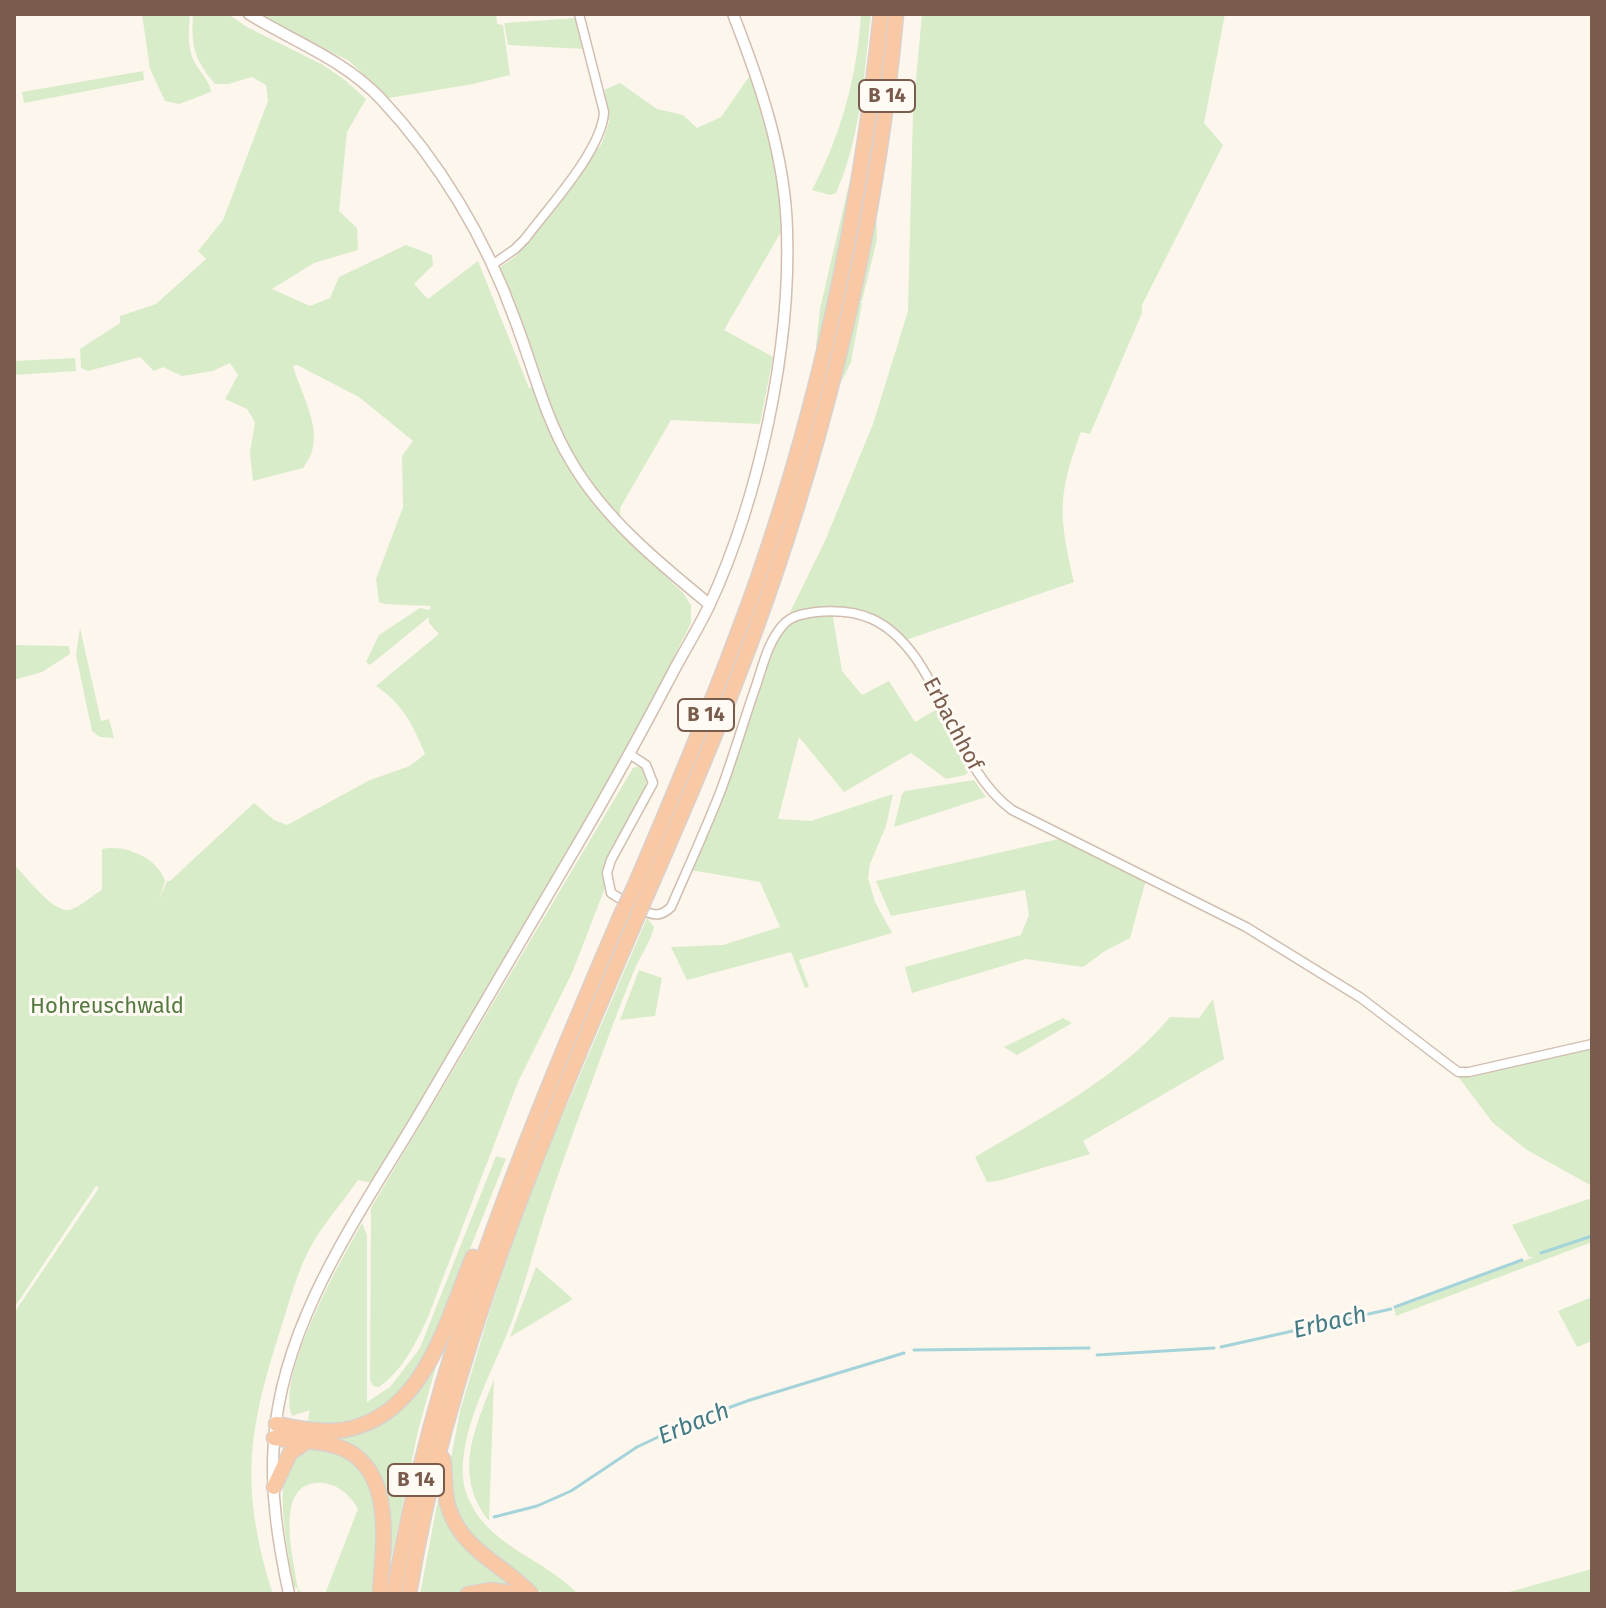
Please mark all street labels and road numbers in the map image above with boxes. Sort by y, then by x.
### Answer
road number: B 14 [859,80,915,112]
street label: Erbachhof [917,673,987,775]
road number: B 14 [678,699,734,731]
road number: B 14 [388,1464,444,1496]

